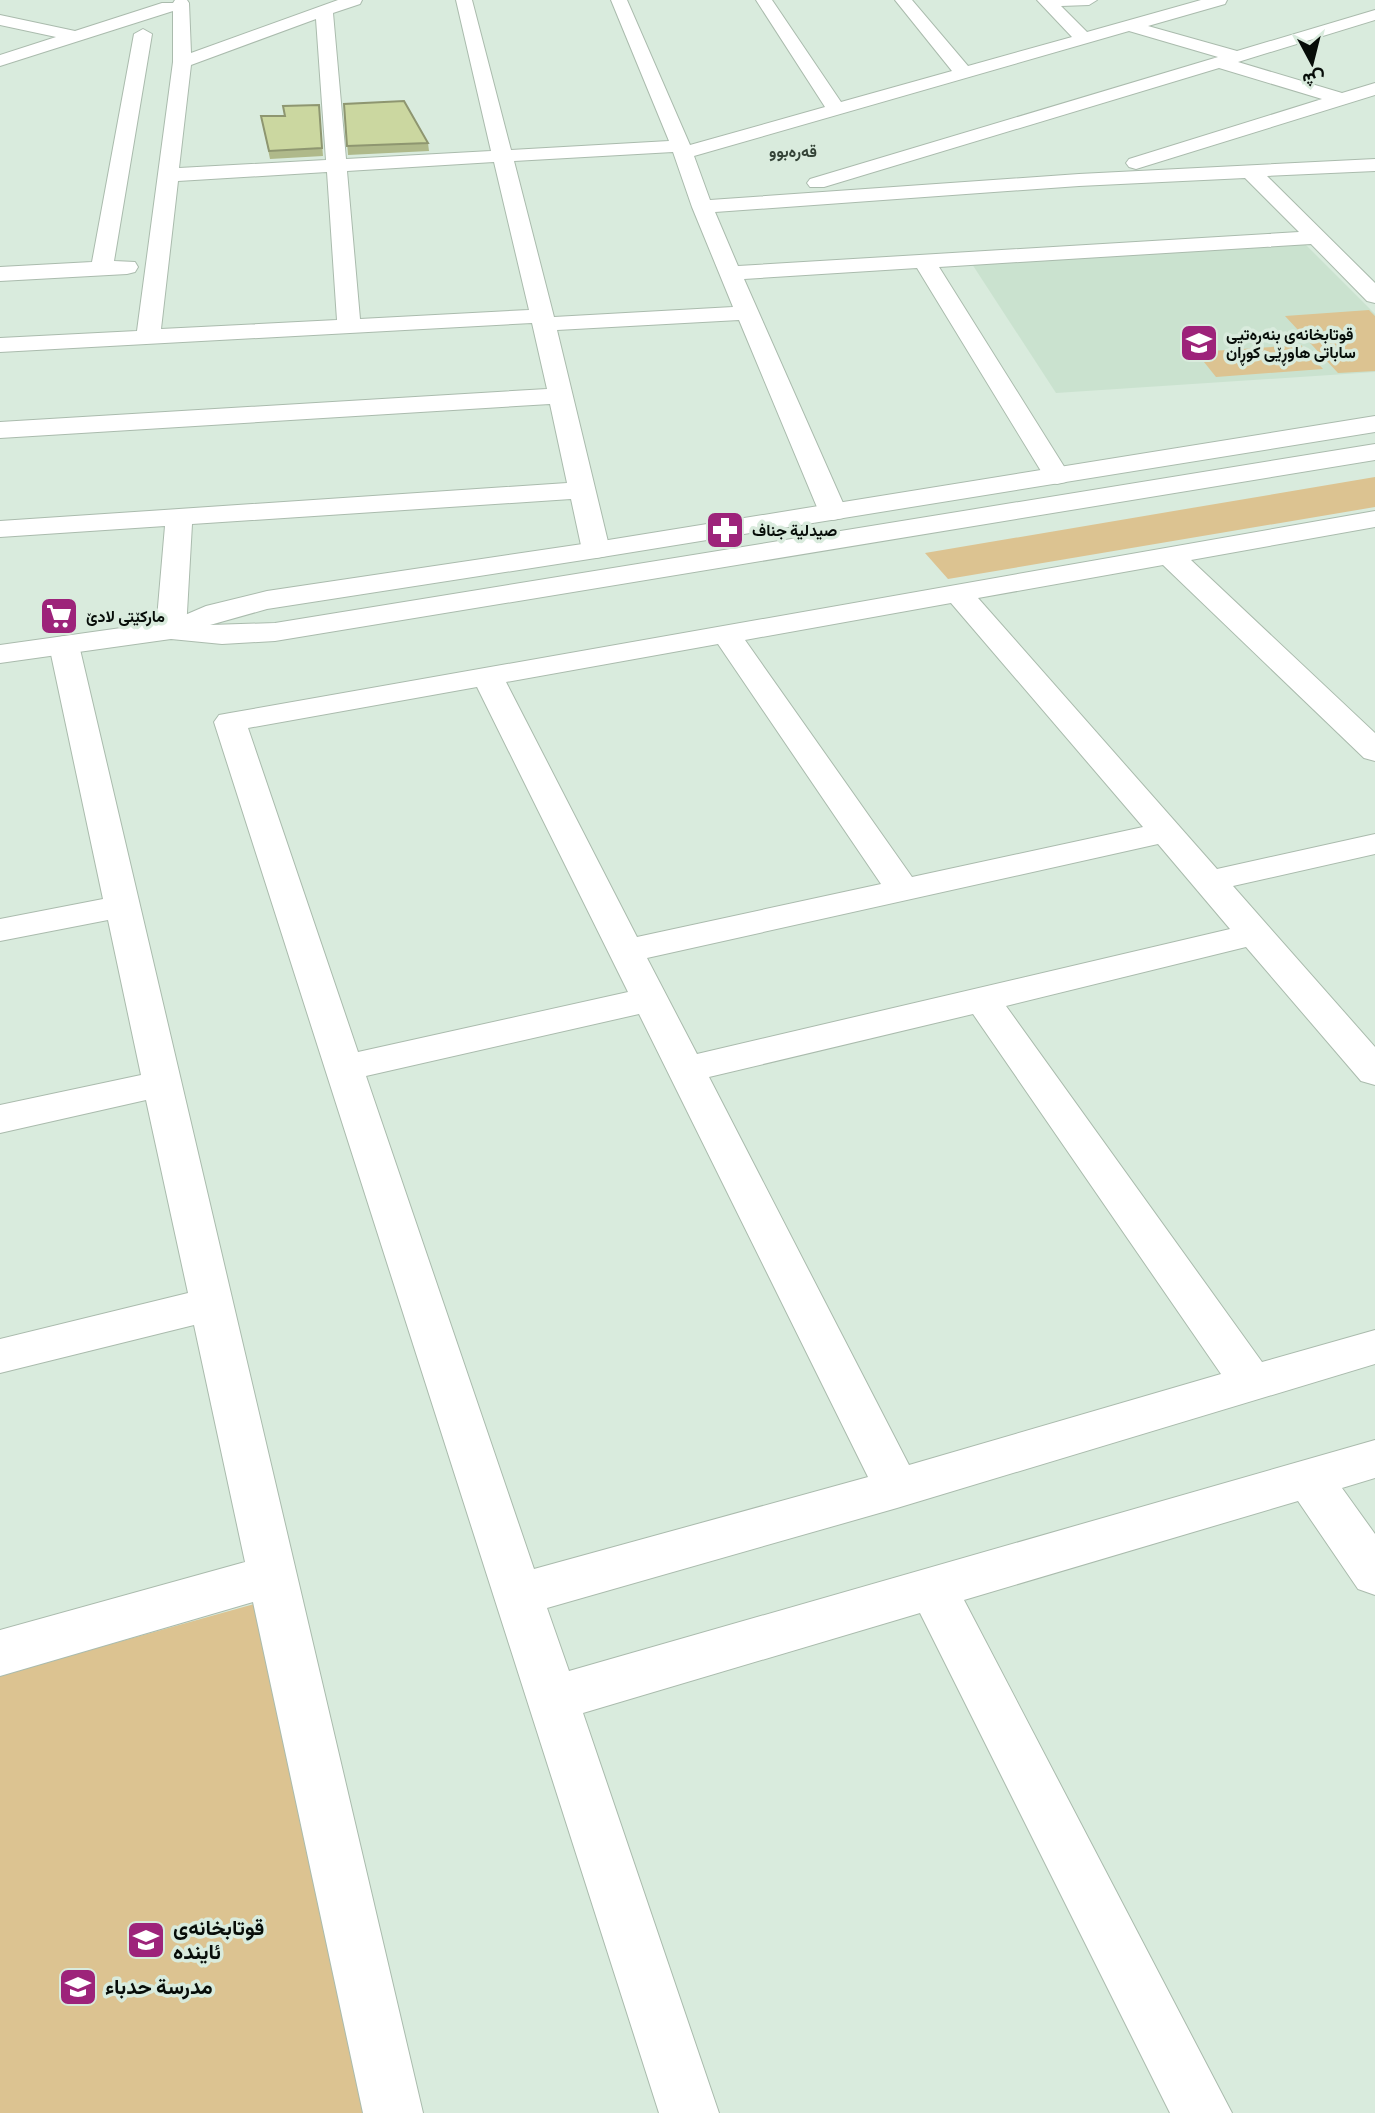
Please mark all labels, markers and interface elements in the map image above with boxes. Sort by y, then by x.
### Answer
north arrow [1277,28,1347,98]
text: ش [1301,67,1327,93]
district label: قەرەبوو [769,141,817,162]
school or university icon: قوتابخانەی بنەڕەتیی ساباتی هاوڕێی کوڕان [1178,322,1220,364]
place label: قوتابخانەی بنەڕەتیی ساباتی هاوڕێی کوڕان [1226,324,1356,366]
pharmacy icon: صيدلية جناف [704,509,746,551]
place label: صيدلية جناف [752,520,837,540]
supermarket icon: ماركێتی لادێ [38,595,80,637]
place label: ماركێتی لادێ [86,606,165,627]
place label: قوتابخانەی ئایندە [173,1914,264,1964]
school or university icon: قوتابخانەی ئایندە [125,1919,167,1961]
school or university icon: مدرسة حدباء [57,1966,99,2008]
place label: مدرسة حدباء [105,1973,213,2000]

